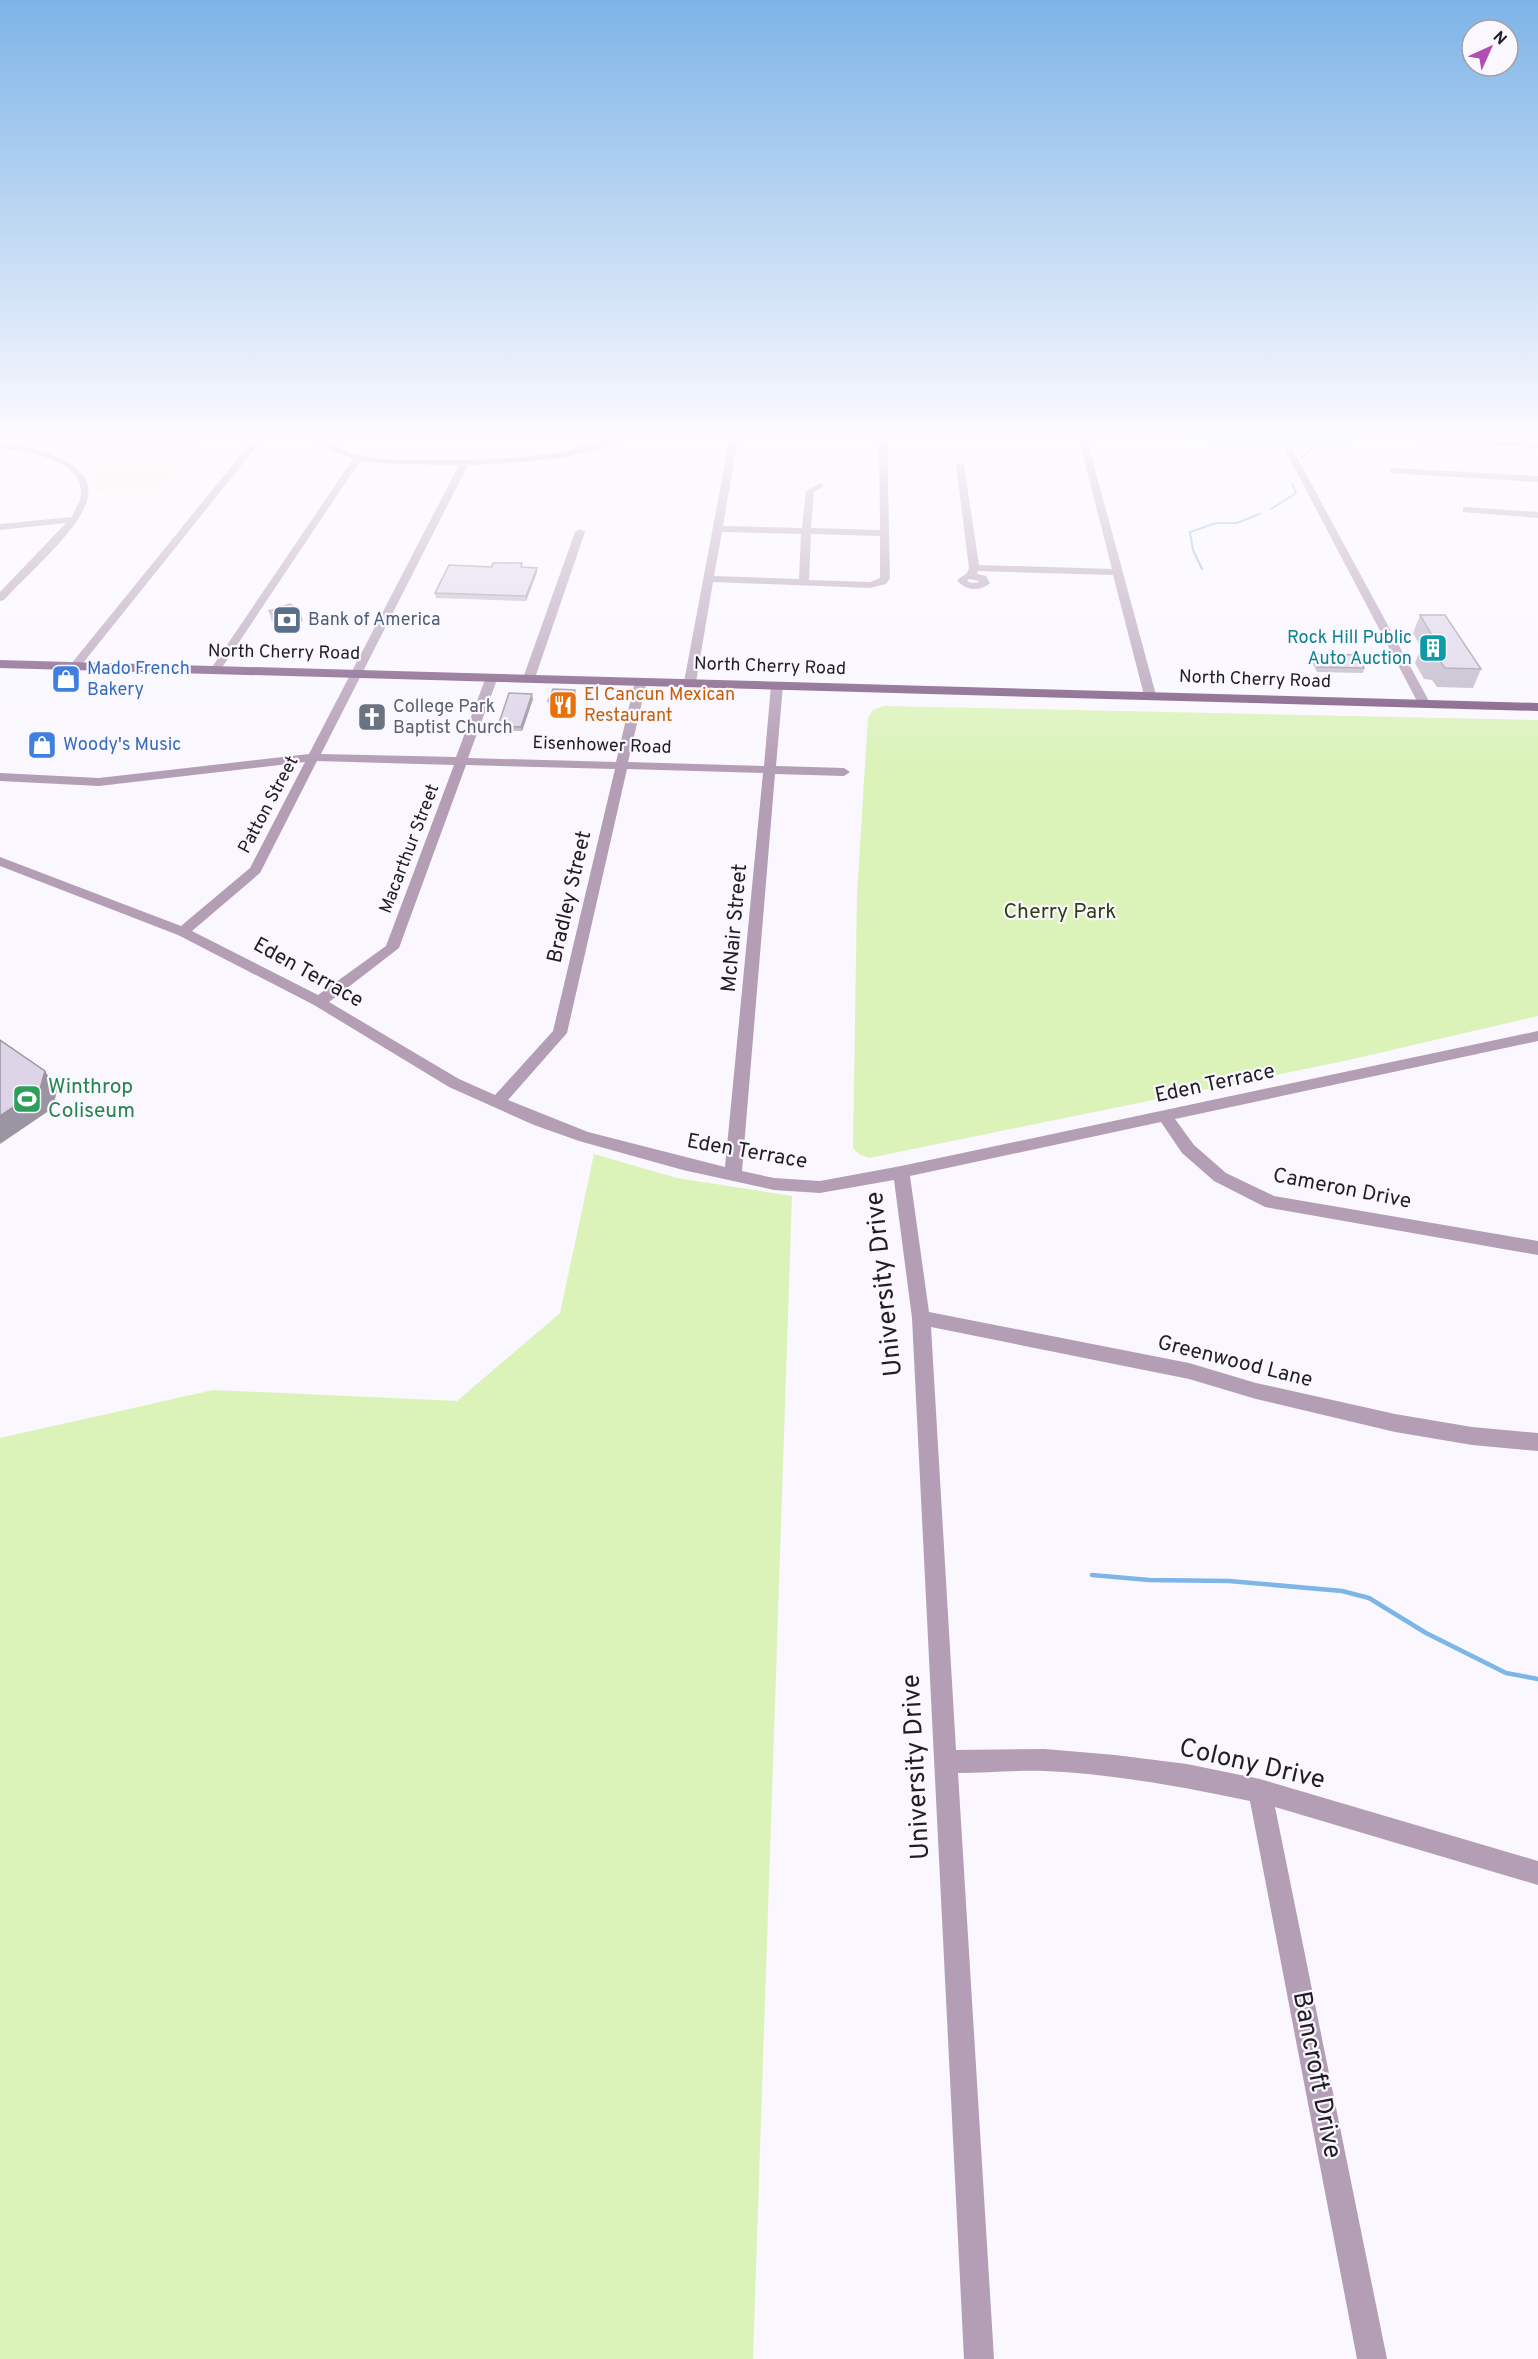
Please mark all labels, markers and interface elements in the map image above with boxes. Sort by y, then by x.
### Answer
north arrow [1460,18,1520,78]
text: N [1488,28,1510,50]
bank icon: Bank of America [271,604,303,636]
place label: Bank of America [308,609,440,632]
place label: Rock Hill Public Auto Auction [1287,627,1412,671]
building icon: Rock Hill Public Auto Auction [1417,632,1449,664]
street label: North Cherry Road [208,640,360,666]
street label: North Cherry Road [694,653,846,681]
place label: Mado French Bakery [87,658,190,702]
shop icon: Mado French Bakery [50,663,82,695]
street label: North Cherry Road [1179,666,1331,694]
place label: El Cancun Mexican Restaurant [584,684,735,728]
restaurant icon: El Cancun Mexican Restaurant [547,689,579,721]
place label: College Park Baptist Church [393,696,513,740]
church icon: College Park Baptist Church [356,701,388,733]
shop icon: Woody's Music [26,729,58,761]
street label: Eisenhower Road [532,732,672,760]
place label: Woody's Music [63,734,181,757]
street label: Patton Street [234,752,304,858]
street label: Macarthur Street [375,781,445,917]
street label: Bradley Street [542,828,598,966]
street label: McNair Street [716,863,754,993]
park label: Cherry Park [1003,899,1117,926]
street label: Eden Terrace [248,932,368,1014]
street label: Eden Terrace [1152,1058,1278,1110]
place label: Winthrop Coliseum [48,1074,135,1125]
sports icon: Winthrop Coliseum [11,1083,43,1115]
street label: Eden Terrace [685,1128,809,1176]
street label: Cameron Drive [1271,1162,1413,1216]
street label: University Drive [859,1190,911,1378]
street label: Greenwood Lane [1155,1330,1315,1394]
street label: University Drive [896,1673,938,1861]
street label: Colony Drive [1176,1732,1328,1798]
street label: Bancroft Drive [1284,1989,1348,2161]

